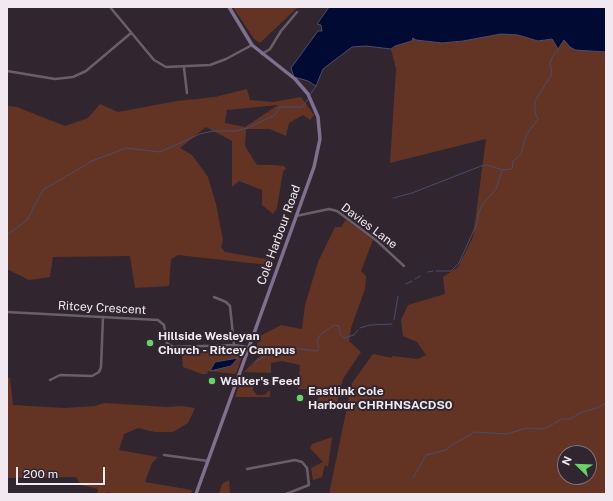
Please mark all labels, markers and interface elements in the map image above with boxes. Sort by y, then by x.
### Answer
street label: Cole Harbour Road [254,183,304,287]
street label: Davies Lane [338,200,400,252]
street label: Ritcey Crescent [58,298,146,318]
place label: Hillside Wesleyan Church - Ritcey Campus [158,329,295,357]
marker: Hillside Wesleyan Church - Ritcey Campus [145,338,155,348]
place label: Walker's Feed [220,374,300,388]
marker: Walker's Feed [207,376,217,386]
place label: Eastlink Cole Harbour CHRHNSACDS0 [308,384,452,412]
marker: Eastlink Cole Harbour CHRHNSACDS0 [295,393,305,403]
north arrow [557,445,597,485]
text: N [560,454,574,467]
scale bar [18,459,107,485]
text: 200 m [23,467,58,481]

